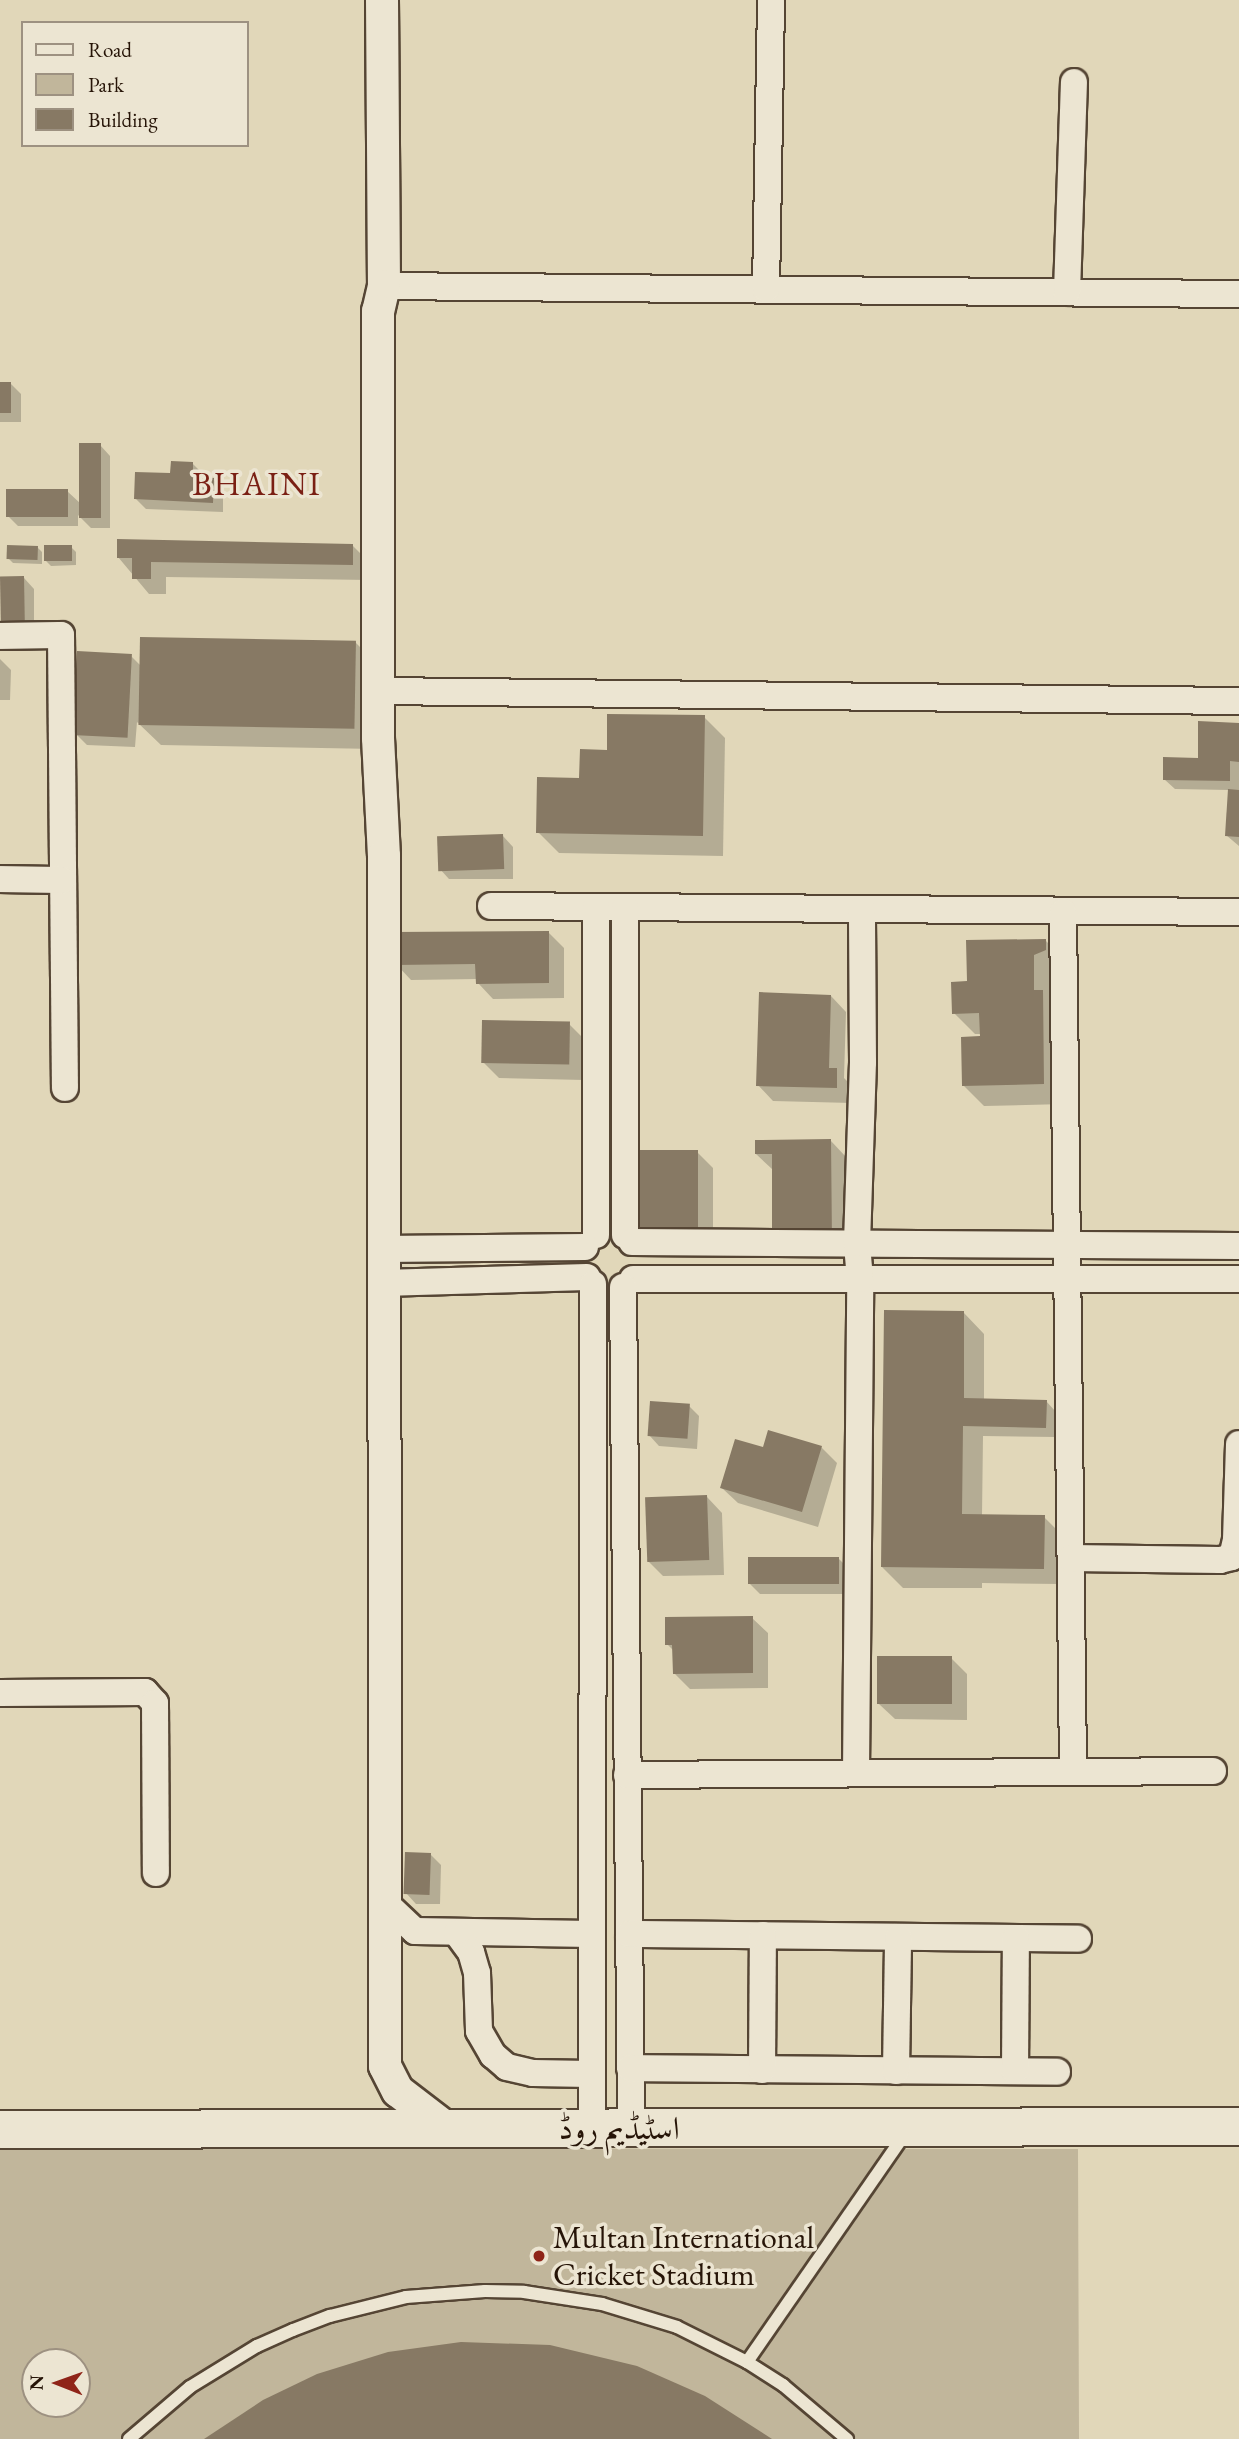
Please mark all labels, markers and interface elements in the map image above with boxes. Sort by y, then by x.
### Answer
legend [21,21,248,147]
text: Road [88,36,132,63]
text: Park [88,71,124,98]
text: Building [88,106,158,133]
district label: BHAINI [193,464,321,504]
street label: اسٹیڈیم روڈ [558,2109,680,2147]
place label: Multan International Cricket Stadium [553,2219,814,2294]
marker: Multan International Cricket Stadium [531,2248,547,2264]
north arrow [21,2348,91,2418]
text: N [24,2375,49,2391]

